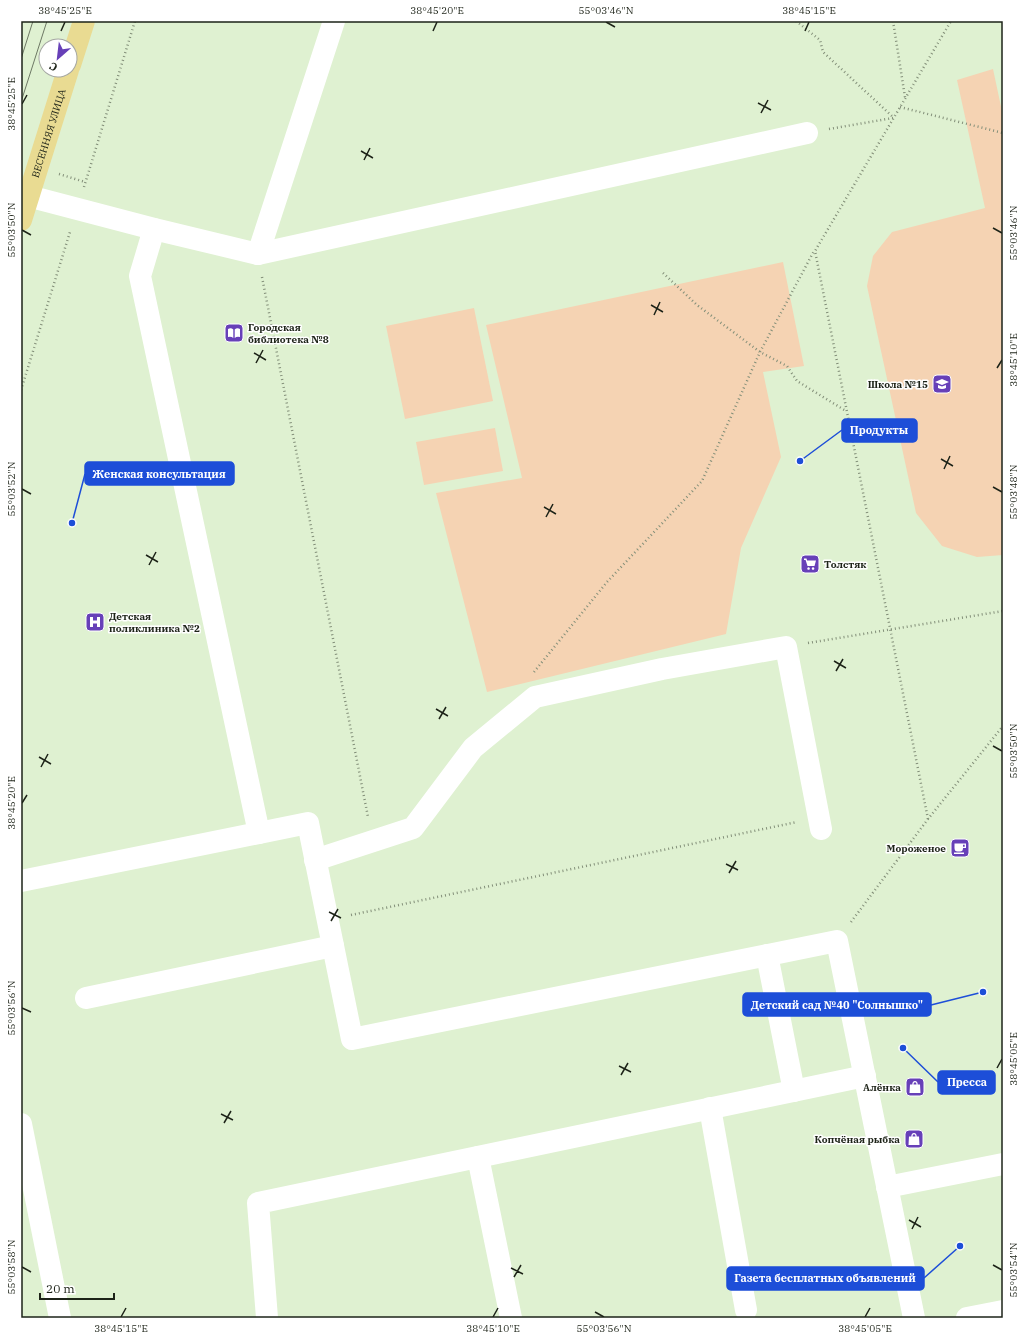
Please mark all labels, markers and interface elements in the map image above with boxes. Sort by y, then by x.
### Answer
text: 38°45'25"E [38,4,92,17]
text: 38°45'20"E [410,4,464,17]
text: 55°03'46"N [579,4,634,17]
text: 38°45'15"E [782,4,836,17]
north arrow [38,38,78,78]
text: С [47,59,60,75]
text: 38°45'25"E [5,77,18,131]
street label: ВЕСЕННЯЯ УЛИЦА [29,87,69,179]
text: 55°03'50"N [5,202,18,258]
text: 55°03'46"N [1007,205,1020,261]
place label: Городская библиотека №8 [248,321,329,346]
library icon: Городская библиотека №8 [223,322,245,344]
text: 38°45'10"E [1007,333,1020,387]
school or university icon: Школа №15 [931,373,953,395]
place label: Школа №15 [868,378,928,391]
callout: Продукты [842,419,917,442]
text: Продукты [850,423,909,437]
text: 55°03'52"N [5,461,18,517]
callout: Женская консультация [85,462,234,485]
text: 55°03'48"N [1007,464,1020,520]
text: Женская консультация [92,467,226,481]
supermarket icon: Толстяк [799,553,821,575]
place label: Толстяк [824,558,866,571]
place label: Детская поликлиника №2 [109,610,200,635]
hospital icon: Детская поликлиника №2 [84,611,106,633]
text: 55°03'50"N [1007,723,1020,779]
text: 38°45'20"E [5,776,18,830]
cafe icon: Мороженое [949,837,971,859]
place label: Мороженое [887,842,946,855]
text: 55°03'56"N [5,980,18,1036]
callout: Детский сад №40 "Солнышко" [743,993,931,1016]
text: Детский сад №40 "Солнышко" [751,998,923,1012]
text: 38°45'05"E [1007,1032,1020,1086]
callout: Пресса [938,1071,995,1094]
text: Пресса [947,1075,987,1089]
shop icon: Алёнка [904,1076,926,1098]
place label: Алёнка [863,1081,901,1094]
shop icon: Копчёная рыбка [903,1128,925,1150]
place label: Копчёная рыбка [814,1133,900,1146]
text: 55°03'58"N [5,1239,18,1295]
text: 55°03'54"N [1007,1242,1020,1298]
callout: Газета бесплатных объявлений [727,1267,924,1290]
text: Газета бесплатных объявлений [734,1271,916,1285]
scale bar [40,1275,114,1301]
text: 20 m [46,1281,75,1296]
text: 38°45'15"E [94,1322,148,1335]
text: 38°45'10"E [466,1322,520,1335]
text: 55°03'56"N [577,1322,632,1335]
text: 38°45'05"E [838,1322,892,1335]

